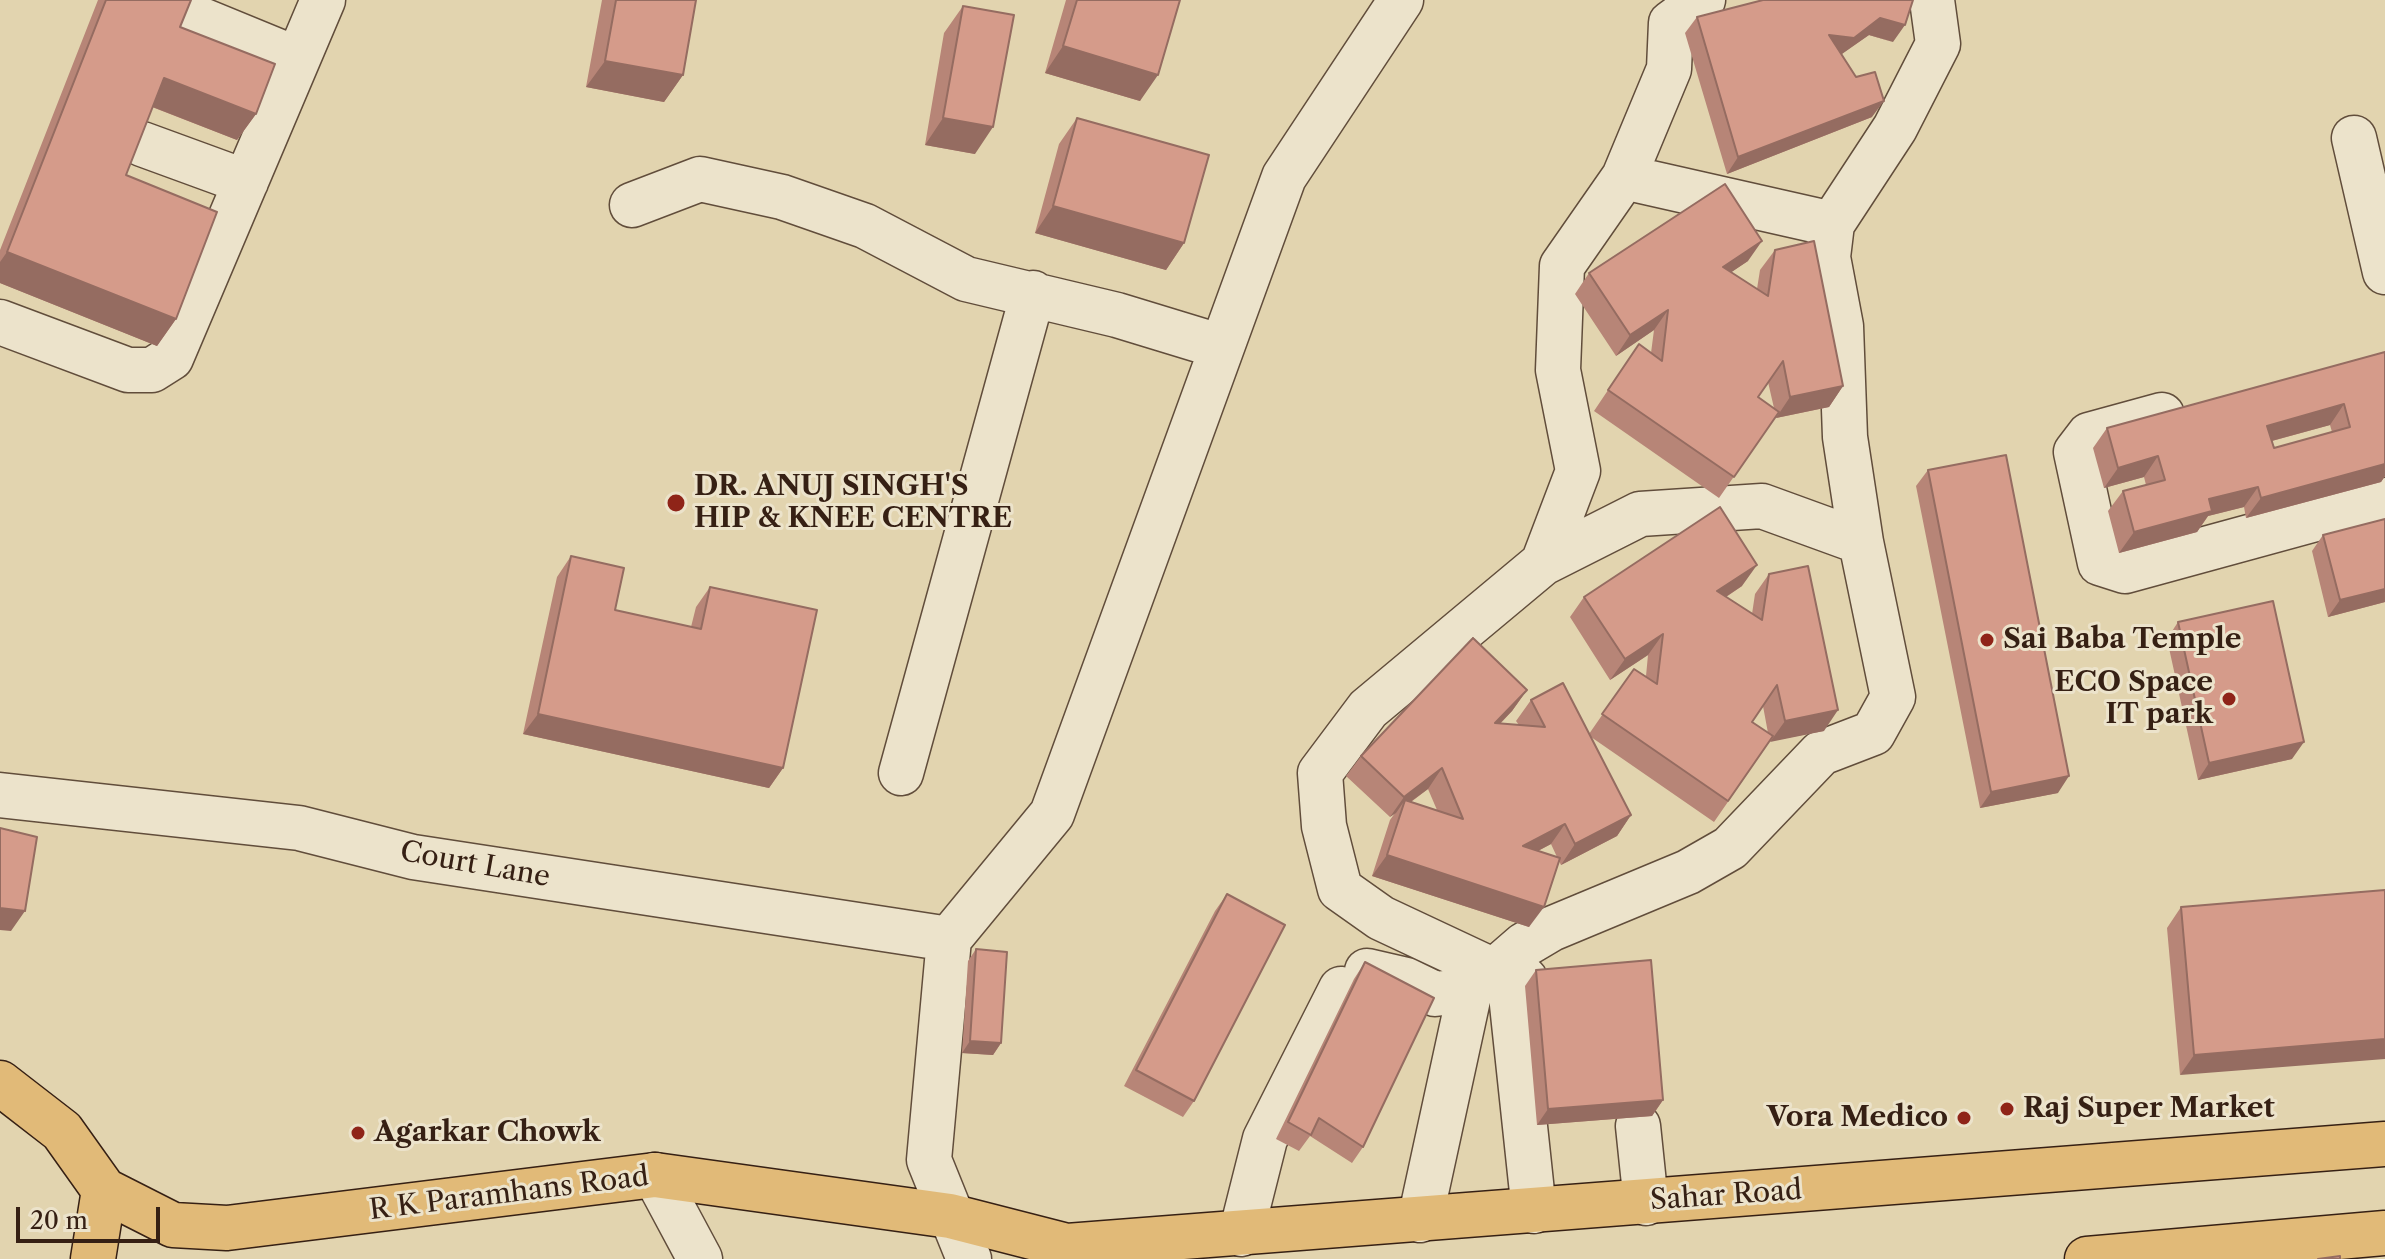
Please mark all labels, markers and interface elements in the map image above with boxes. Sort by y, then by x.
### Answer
place label: DR. ANUJ SINGH'S HIP & KNEE CENTRE [694,470,1012,536]
marker: DR. ANUJ SINGH'S HIP & KNEE CENTRE [665,492,687,514]
place label: Sai Baba Temple [2003,623,2242,657]
marker: Sai Baba Temple [1978,631,1996,649]
place label: ECO Space IT park [2054,666,2213,732]
marker: ECO Space IT park [2220,690,2238,708]
street label: Court Lane [398,835,552,895]
place label: Raj Super Market [2023,1092,2275,1126]
marker: Raj Super Market [1998,1100,2016,1118]
place label: Vora Medico [1767,1101,1948,1135]
marker: Vora Medico [1955,1109,1973,1127]
place label: Agarkar Chowk [374,1116,600,1150]
marker: Agarkar Chowk [349,1124,367,1142]
street label: R K Paramhans Road [367,1160,651,1228]
street label: Sahar Road [1649,1174,1803,1218]
scale bar [20,1191,164,1241]
text: 20 m [30,1206,88,1235]

